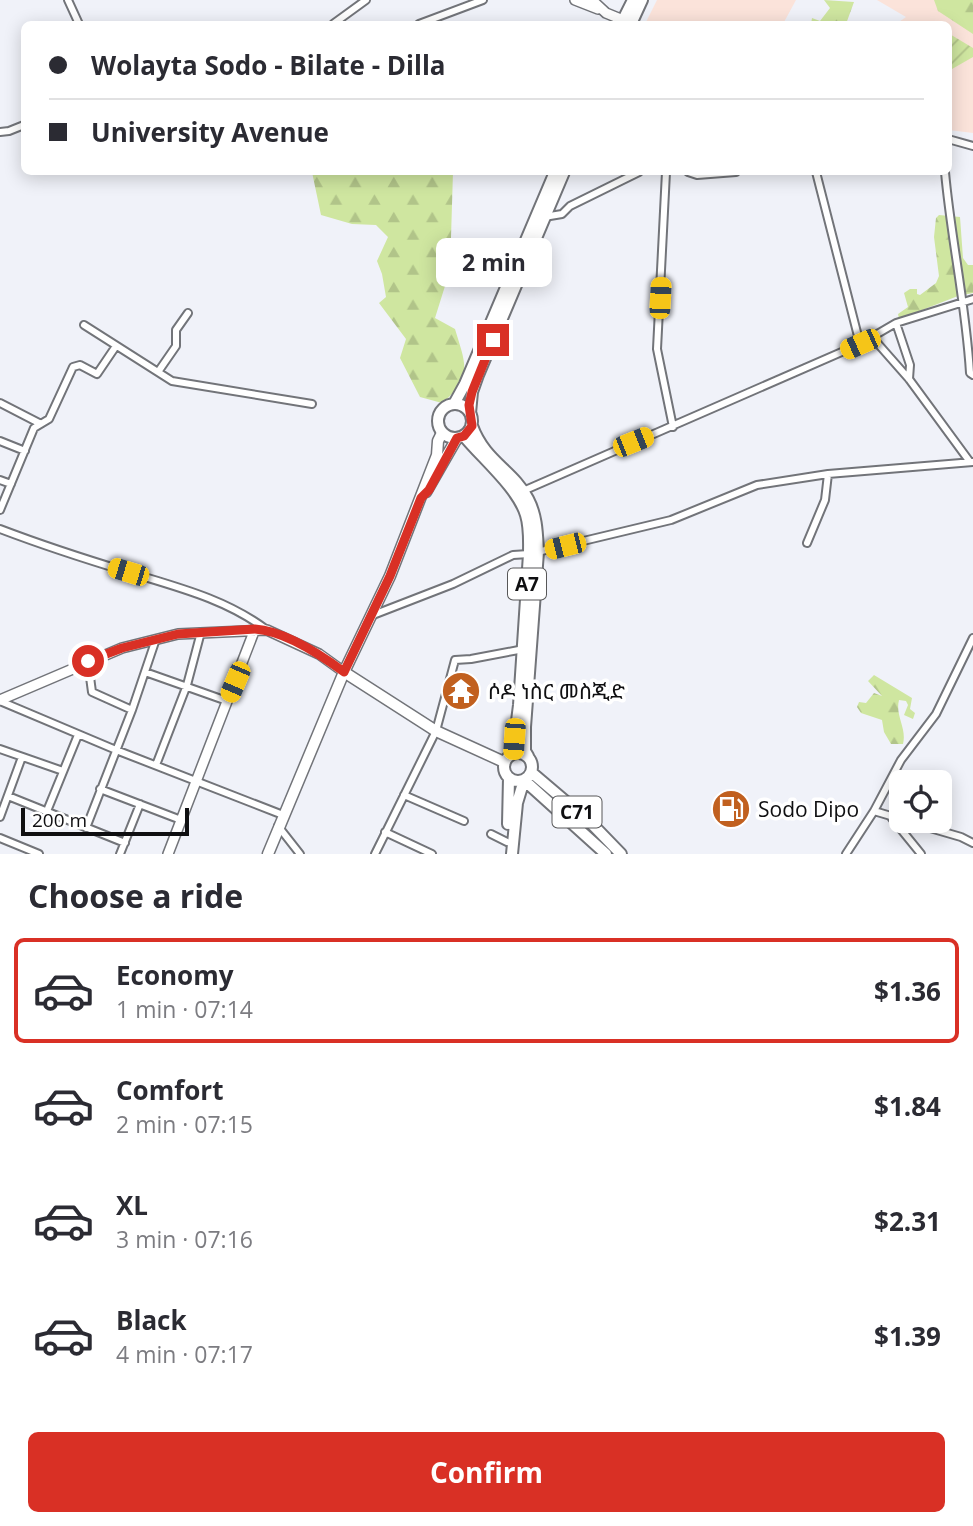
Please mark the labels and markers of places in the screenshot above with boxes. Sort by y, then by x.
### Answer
temple icon: ሶዶ ነስር መስጂድ [440,670,482,712]
place label: ሶዶ ነስር መስጂድ [488,677,625,705]
fuel station icon: Sodo Dipo [710,788,752,830]
place label: Sodo Dipo [758,795,859,823]

